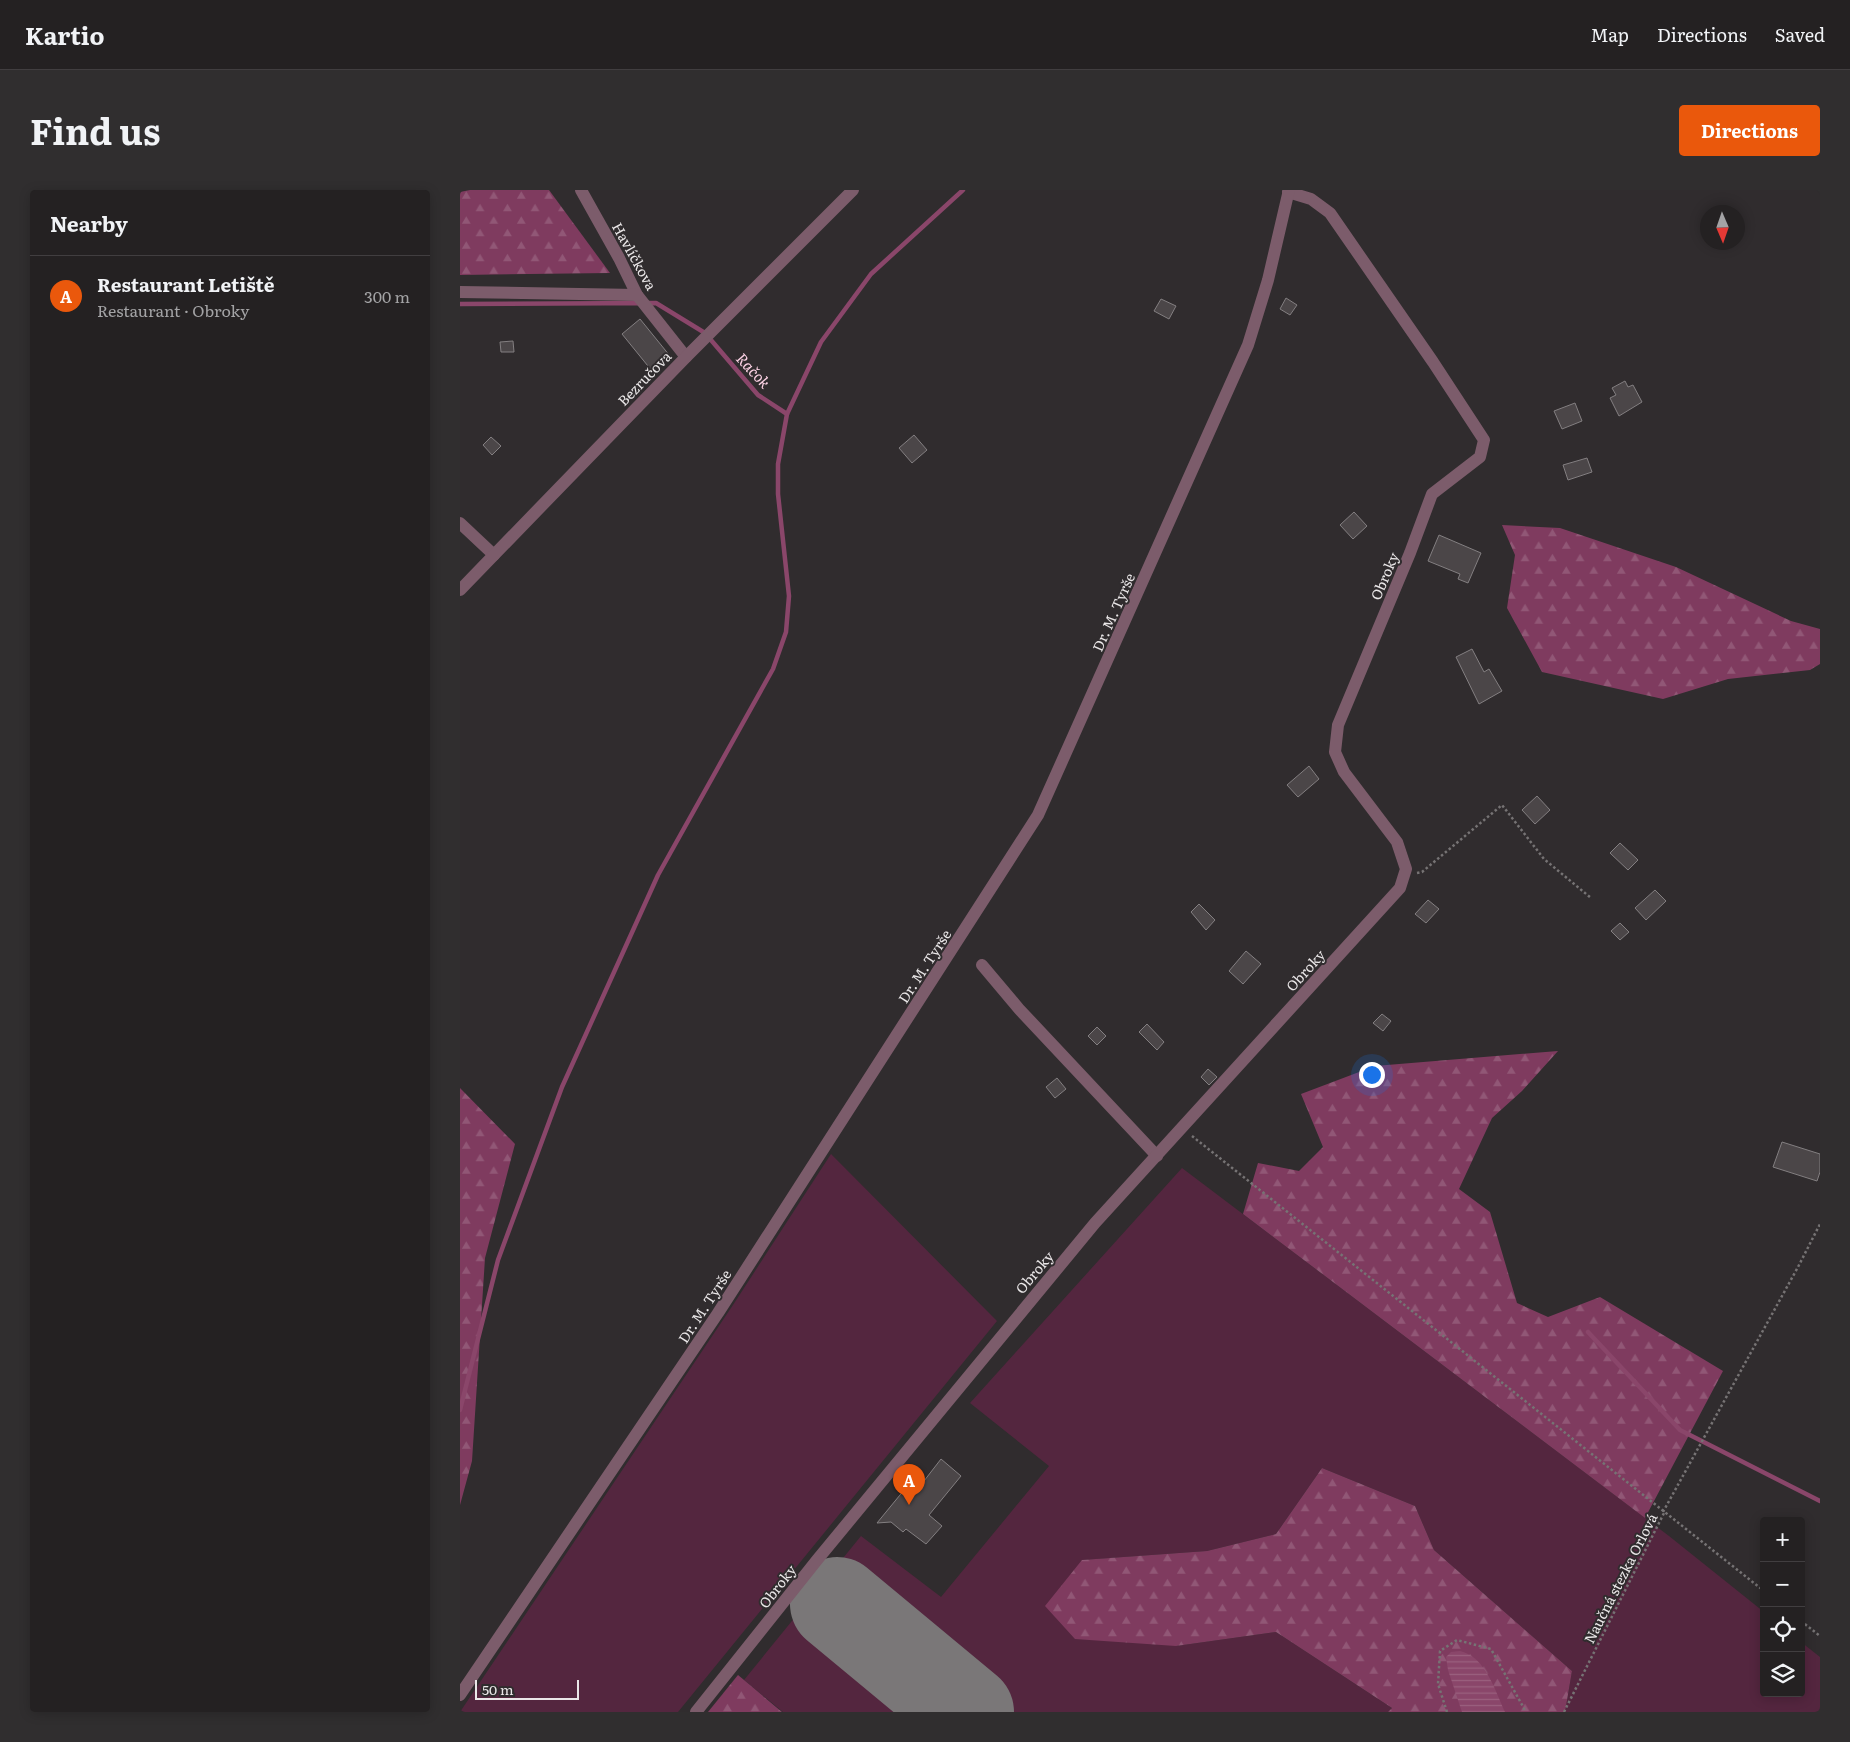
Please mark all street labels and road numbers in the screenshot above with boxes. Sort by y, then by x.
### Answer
street label: Havlíčkova [608,218,662,294]
street label: Bezručova [613,346,676,410]
street label: Obroky [1365,548,1403,603]
street label: Dr. M. Tyrše [1087,570,1139,654]
street label: Dr. M. Tyrše [893,925,955,1007]
street label: Obroky [1281,944,1330,995]
street label: Obroky [1010,1246,1058,1298]
street label: Dr. M. Tyrše [673,1265,735,1347]
street label: Naučná stezka Orlová [1579,1509,1662,1646]
street label: Obroky [754,1559,801,1612]

